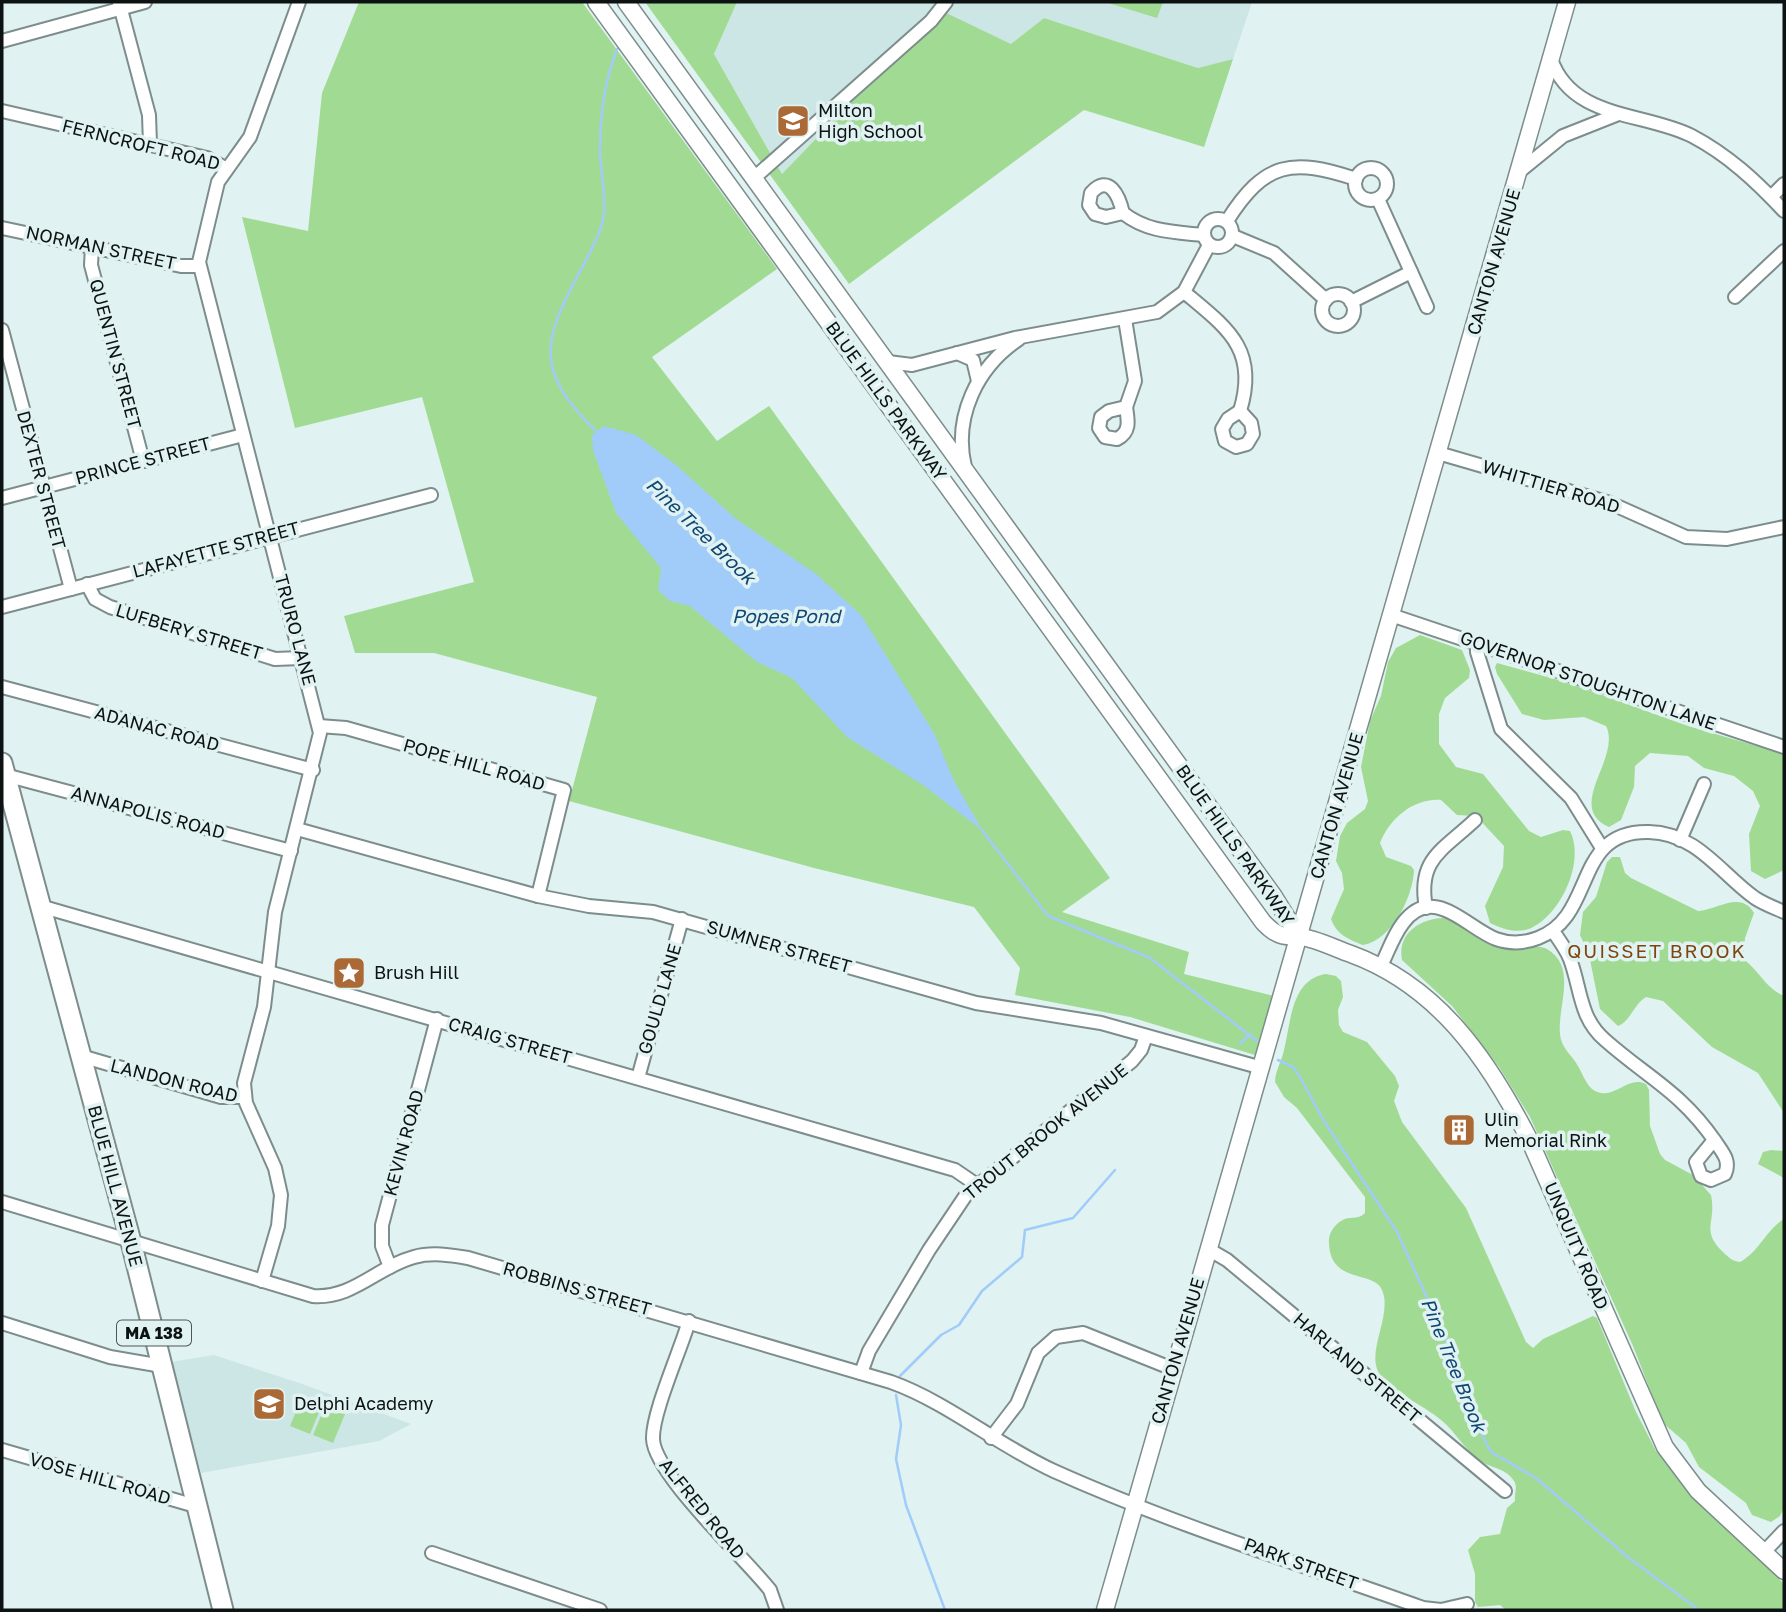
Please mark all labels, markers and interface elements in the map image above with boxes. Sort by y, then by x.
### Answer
place label: Milton High School [818,99,923,142]
school or university icon: Milton High School [774,102,812,140]
street label: FERNCROFT ROAD [60,114,222,174]
street label: CANTON AVENUE [1462,186,1524,337]
street label: NORMAN STREET [24,220,178,274]
street label: QUENTIN STREET [85,276,147,431]
street label: BLUE HILLS PARKWAY [822,317,952,485]
street label: DEXTER STREET [13,408,71,551]
street label: PRINCE STREET [73,431,213,489]
street label: WHITTIER ROAD [1480,455,1623,517]
water label: Pine Tree Brook [642,473,762,590]
street label: LAFAYETTE STREET [130,516,302,582]
street label: TRURO LANE [271,572,321,688]
street label: LUFBERY STREET [113,598,265,664]
water label: Popes Pond [732,604,842,627]
street label: GOVERNOR STOUGHTON LANE [1457,626,1719,734]
street label: ADANAC ROAD [92,701,222,755]
street label: CANTON AVENUE [1305,730,1367,881]
street label: POPE HILL ROAD [401,733,548,795]
street label: BLUE HILLS PARKWAY [1172,760,1300,929]
street label: ANNAPOLIS ROAD [69,781,228,843]
street label: SUMNER STREET [704,915,854,977]
district label: QUISSET BROOK [1567,939,1747,962]
street label: GOULD LANE [633,941,685,1057]
place icon: Brush Hill [330,954,368,992]
place label: Brush Hill [374,961,459,983]
street label: CRAIG STREET [446,1012,575,1068]
street label: LANDON ROAD [108,1054,240,1106]
street label: TROUT BROOK AVENUE [959,1058,1132,1204]
street label: KEVIN ROAD [378,1087,428,1198]
street label: BLUE HILL AVENUE [84,1103,148,1269]
place label: Ulin Memorial Rink [1484,1108,1607,1151]
building icon: Ulin Memorial Rink [1440,1111,1478,1149]
street label: UNQUITY ROAD [1540,1178,1614,1313]
street label: ROBBINS STREET [501,1256,654,1320]
street label: CANTON AVENUE [1146,1275,1208,1426]
water label: Pine Tree Brook [1417,1294,1493,1437]
street label: HARLAND STREET [1289,1307,1426,1427]
road number: MA 138 [117,1320,191,1345]
school or university icon: Delphi Academy [250,1385,288,1423]
place label: Delphi Academy [294,1392,433,1414]
street label: VOSE HILL ROAD [27,1447,174,1509]
street label: ALFRED ROAD [655,1454,750,1563]
street label: PARK STREET [1241,1532,1361,1594]

